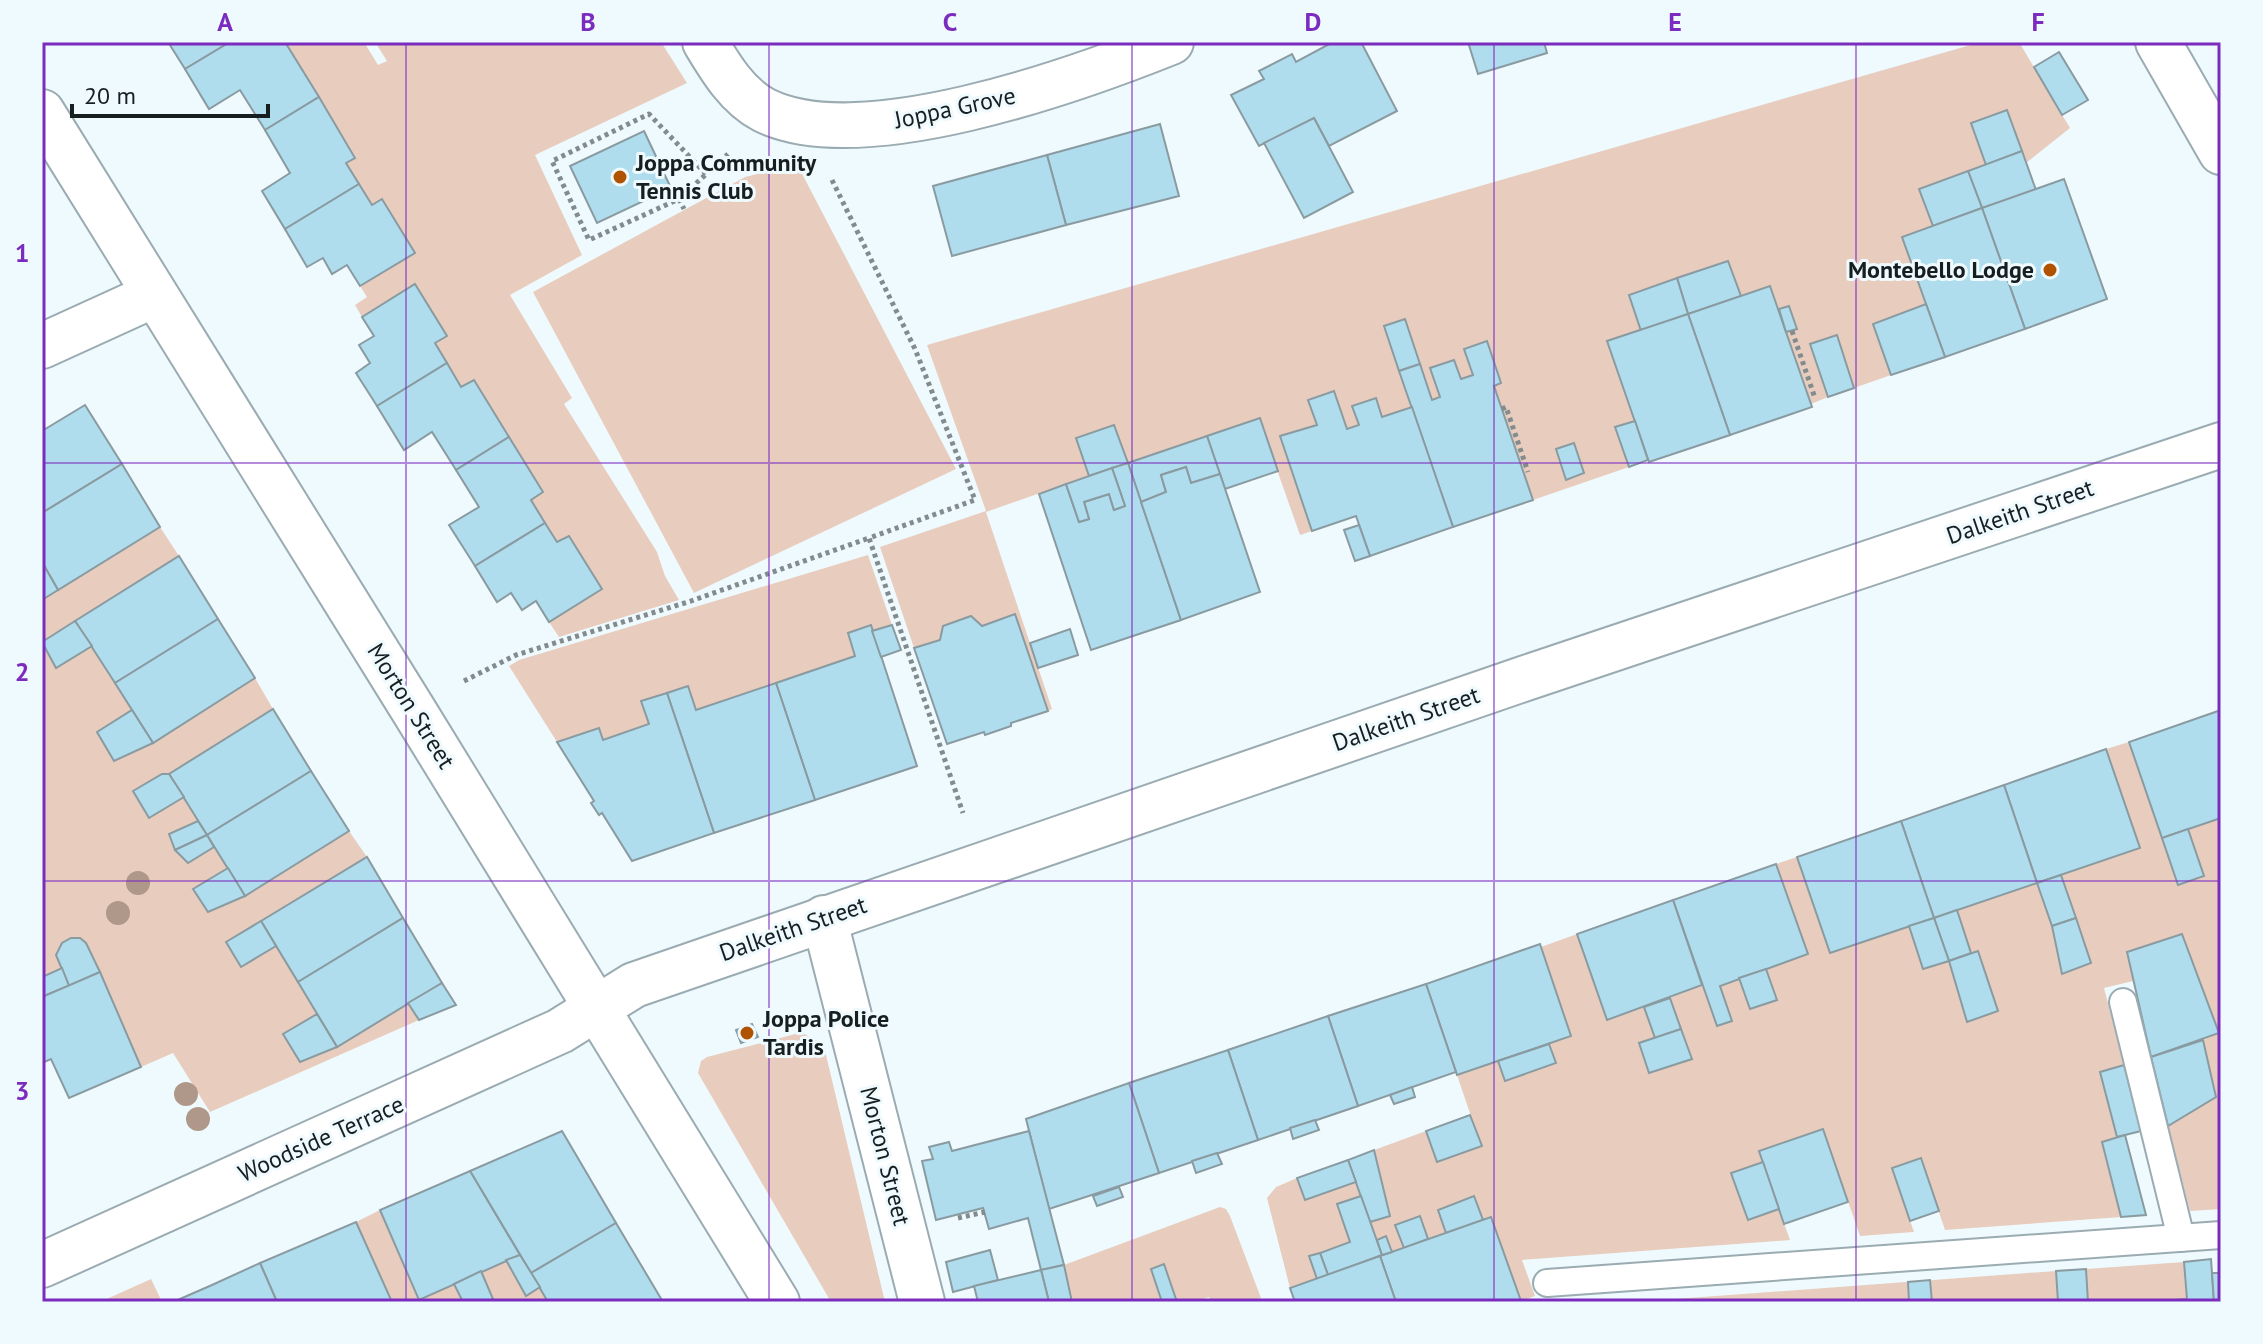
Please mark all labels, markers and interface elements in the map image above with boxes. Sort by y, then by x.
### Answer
text: A [217,5,233,38]
text: B [580,5,596,38]
text: C [943,5,957,38]
text: D [1305,5,1321,38]
text: E [1668,5,1682,38]
text: F [2031,5,2045,38]
scale bar [72,68,268,118]
text: 20 m [84,80,136,111]
street label: Joppa Grove [891,80,1018,136]
place label: Joppa Community Tennis Club [635,147,817,206]
marker: Joppa Community Tennis Club [611,168,629,186]
text: 1 [15,236,29,269]
place label: Montebello Lodge [1848,254,2034,285]
marker: Montebello Lodge [2041,261,2059,279]
street label: Dalkeith Street [1942,472,2097,551]
street label: Morton Street [361,637,462,774]
text: 2 [15,655,29,688]
street label: Dalkeith Street [1328,679,1483,758]
street label: Dalkeith Street [715,889,870,968]
place label: Joppa Police Tardis [762,1003,889,1062]
marker: Joppa Police Tardis [738,1024,756,1042]
text: 3 [15,1074,29,1107]
street label: Morton Street [853,1083,918,1229]
street label: Woodside Terrace [233,1088,408,1189]

